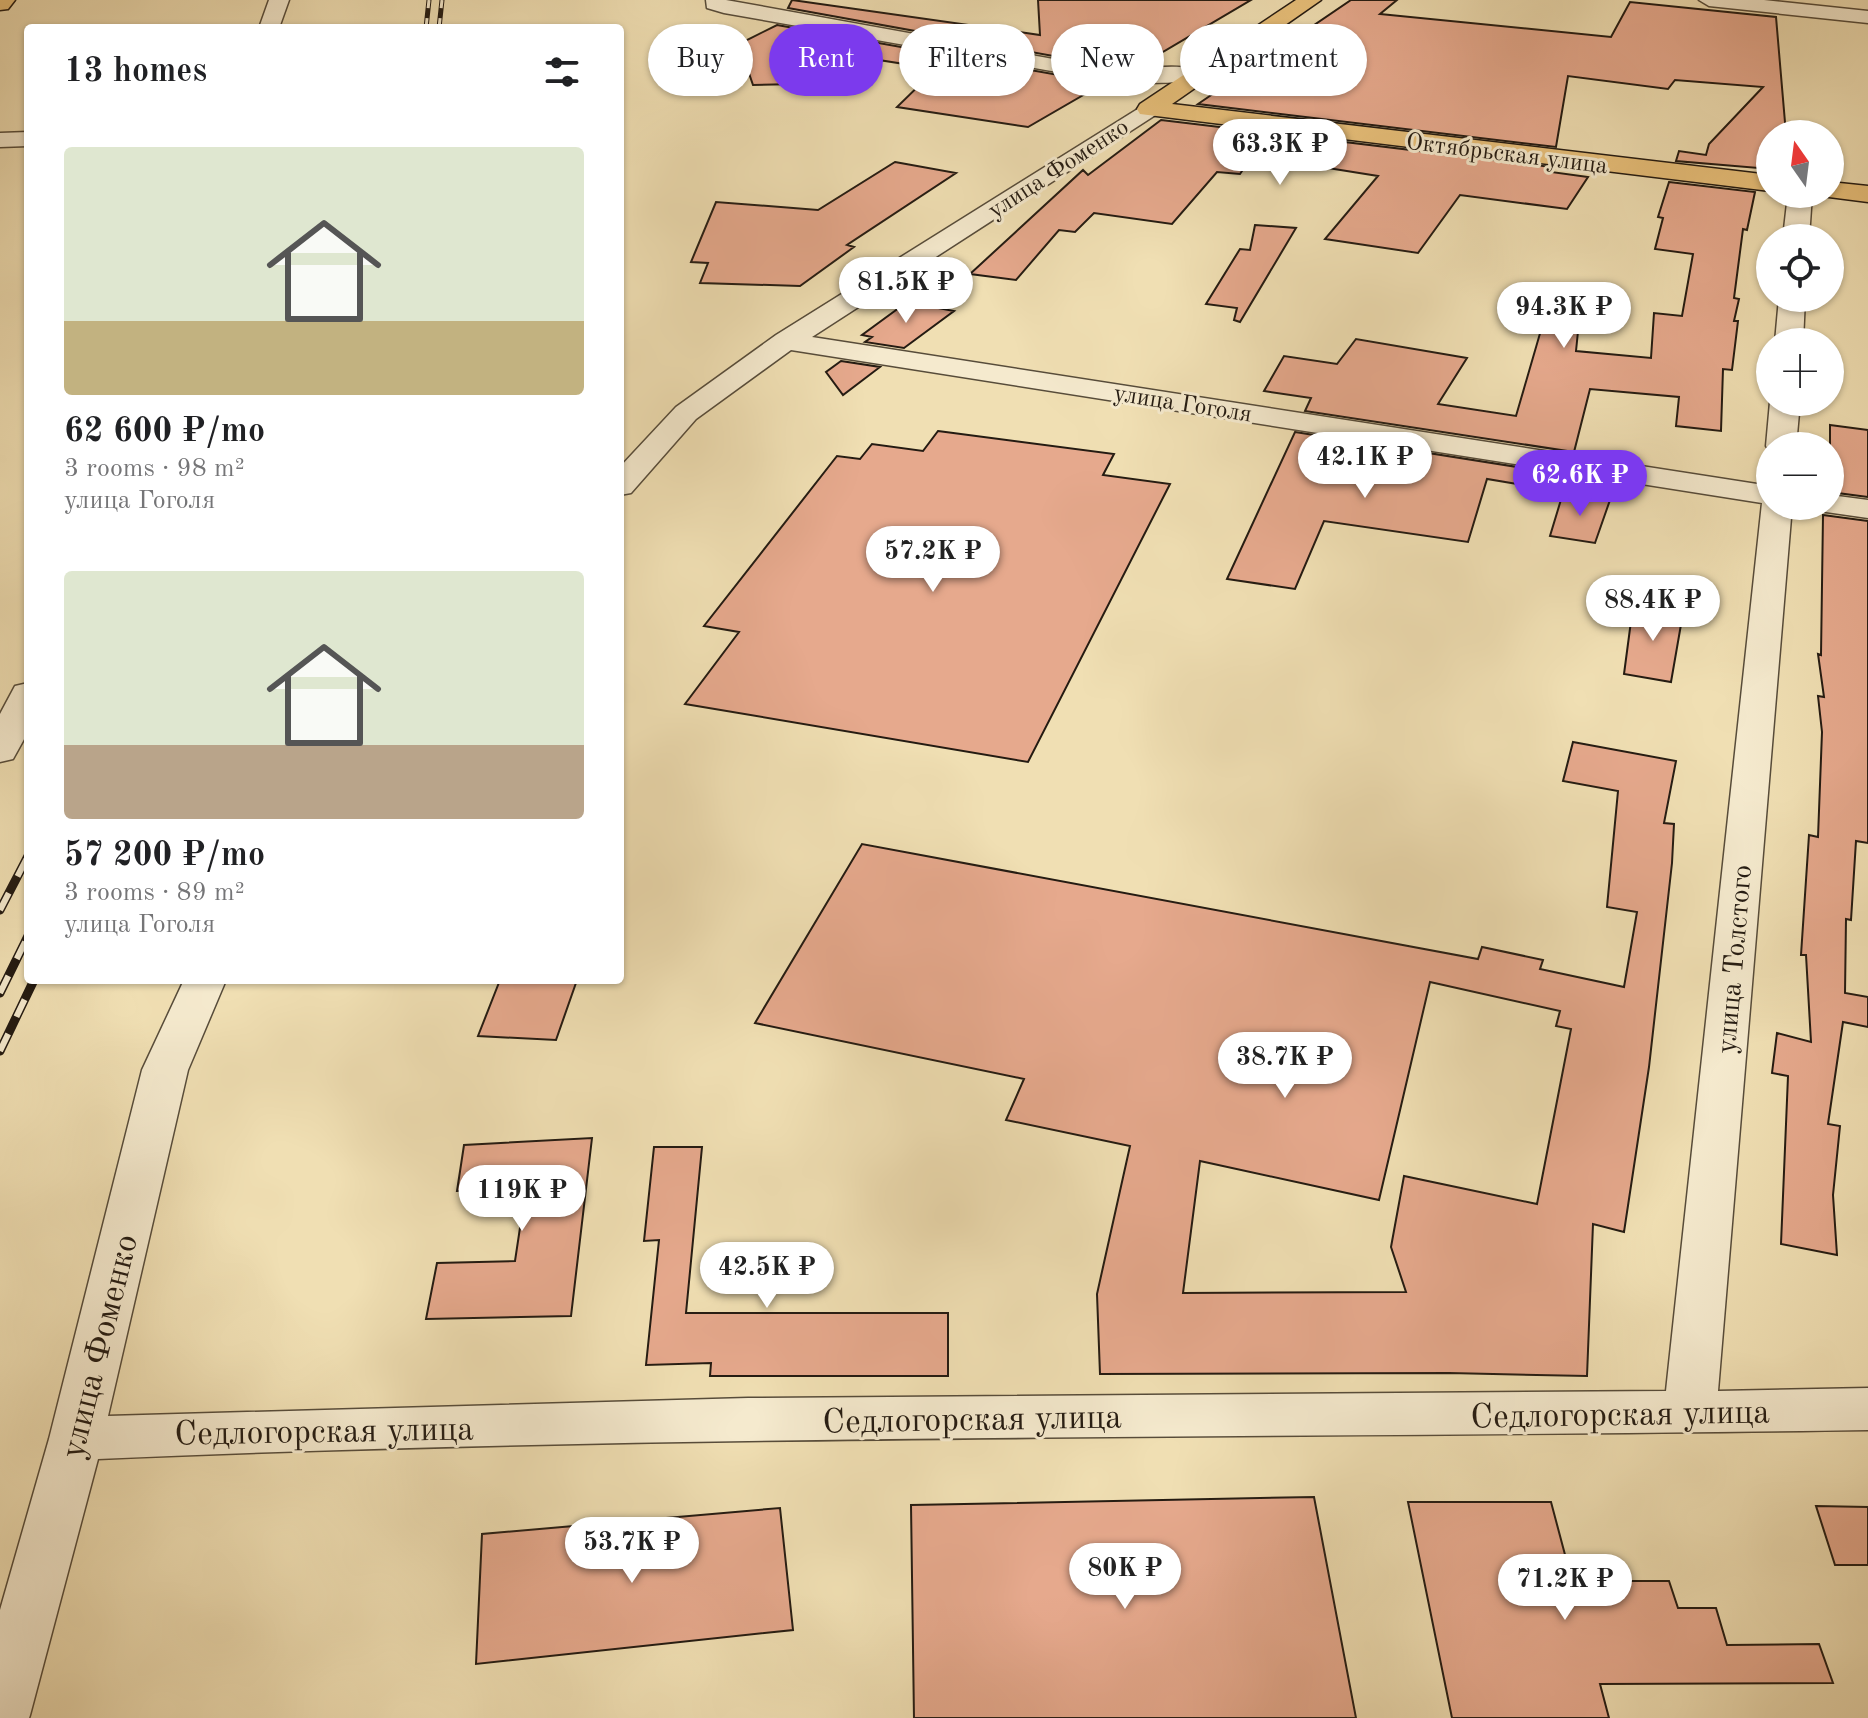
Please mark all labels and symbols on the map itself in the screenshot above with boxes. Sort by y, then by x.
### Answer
street label: улица Фоменко [985,115,1134,224]
pin: 63.3K ₽ [1206,119,1354,187]
north arrow [1756,120,1844,208]
street label: Октябрьская улица [1404,131,1609,179]
pin: 81.5K ₽ [832,257,980,325]
pin: 94.3K ₽ [1490,282,1638,350]
street label: улица Гоголя [1112,382,1254,428]
pin: 42.1K ₽ [1291,432,1439,500]
pin: 62.6K ₽ [1506,450,1654,518]
pin: 57.2K ₽ [859,526,1007,594]
pin: 88.4K ₽ [1579,575,1727,643]
street label: улица Толстого [1714,864,1758,1055]
pin: 38.7K ₽ [1211,1032,1359,1100]
pin: 119K ₽ [457,1165,587,1233]
street label: улица Фоменко [57,1231,145,1462]
pin: 42.5K ₽ [693,1242,841,1310]
street label: Седлогорская улица [1470,1396,1770,1436]
street label: Седлогорская улица [822,1401,1122,1441]
street label: Седлогорская улица [174,1413,474,1453]
pin: 53.7K ₽ [558,1517,706,1585]
pin: 80K ₽ [1069,1543,1181,1611]
pin: 71.2K ₽ [1491,1554,1639,1622]

